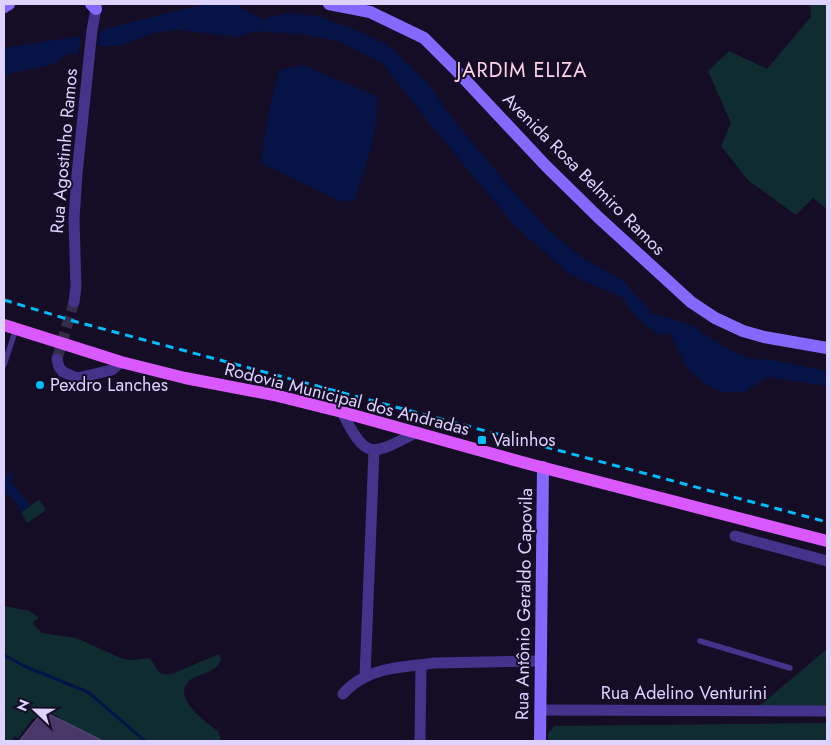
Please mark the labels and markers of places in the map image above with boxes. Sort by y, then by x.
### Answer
place label: Pexdro Lanches [50,372,168,398]
marker: Pexdro Lanches [34,379,46,391]
place label: Valinhos [492,427,556,453]
marker: Valinhos [476,434,488,446]

